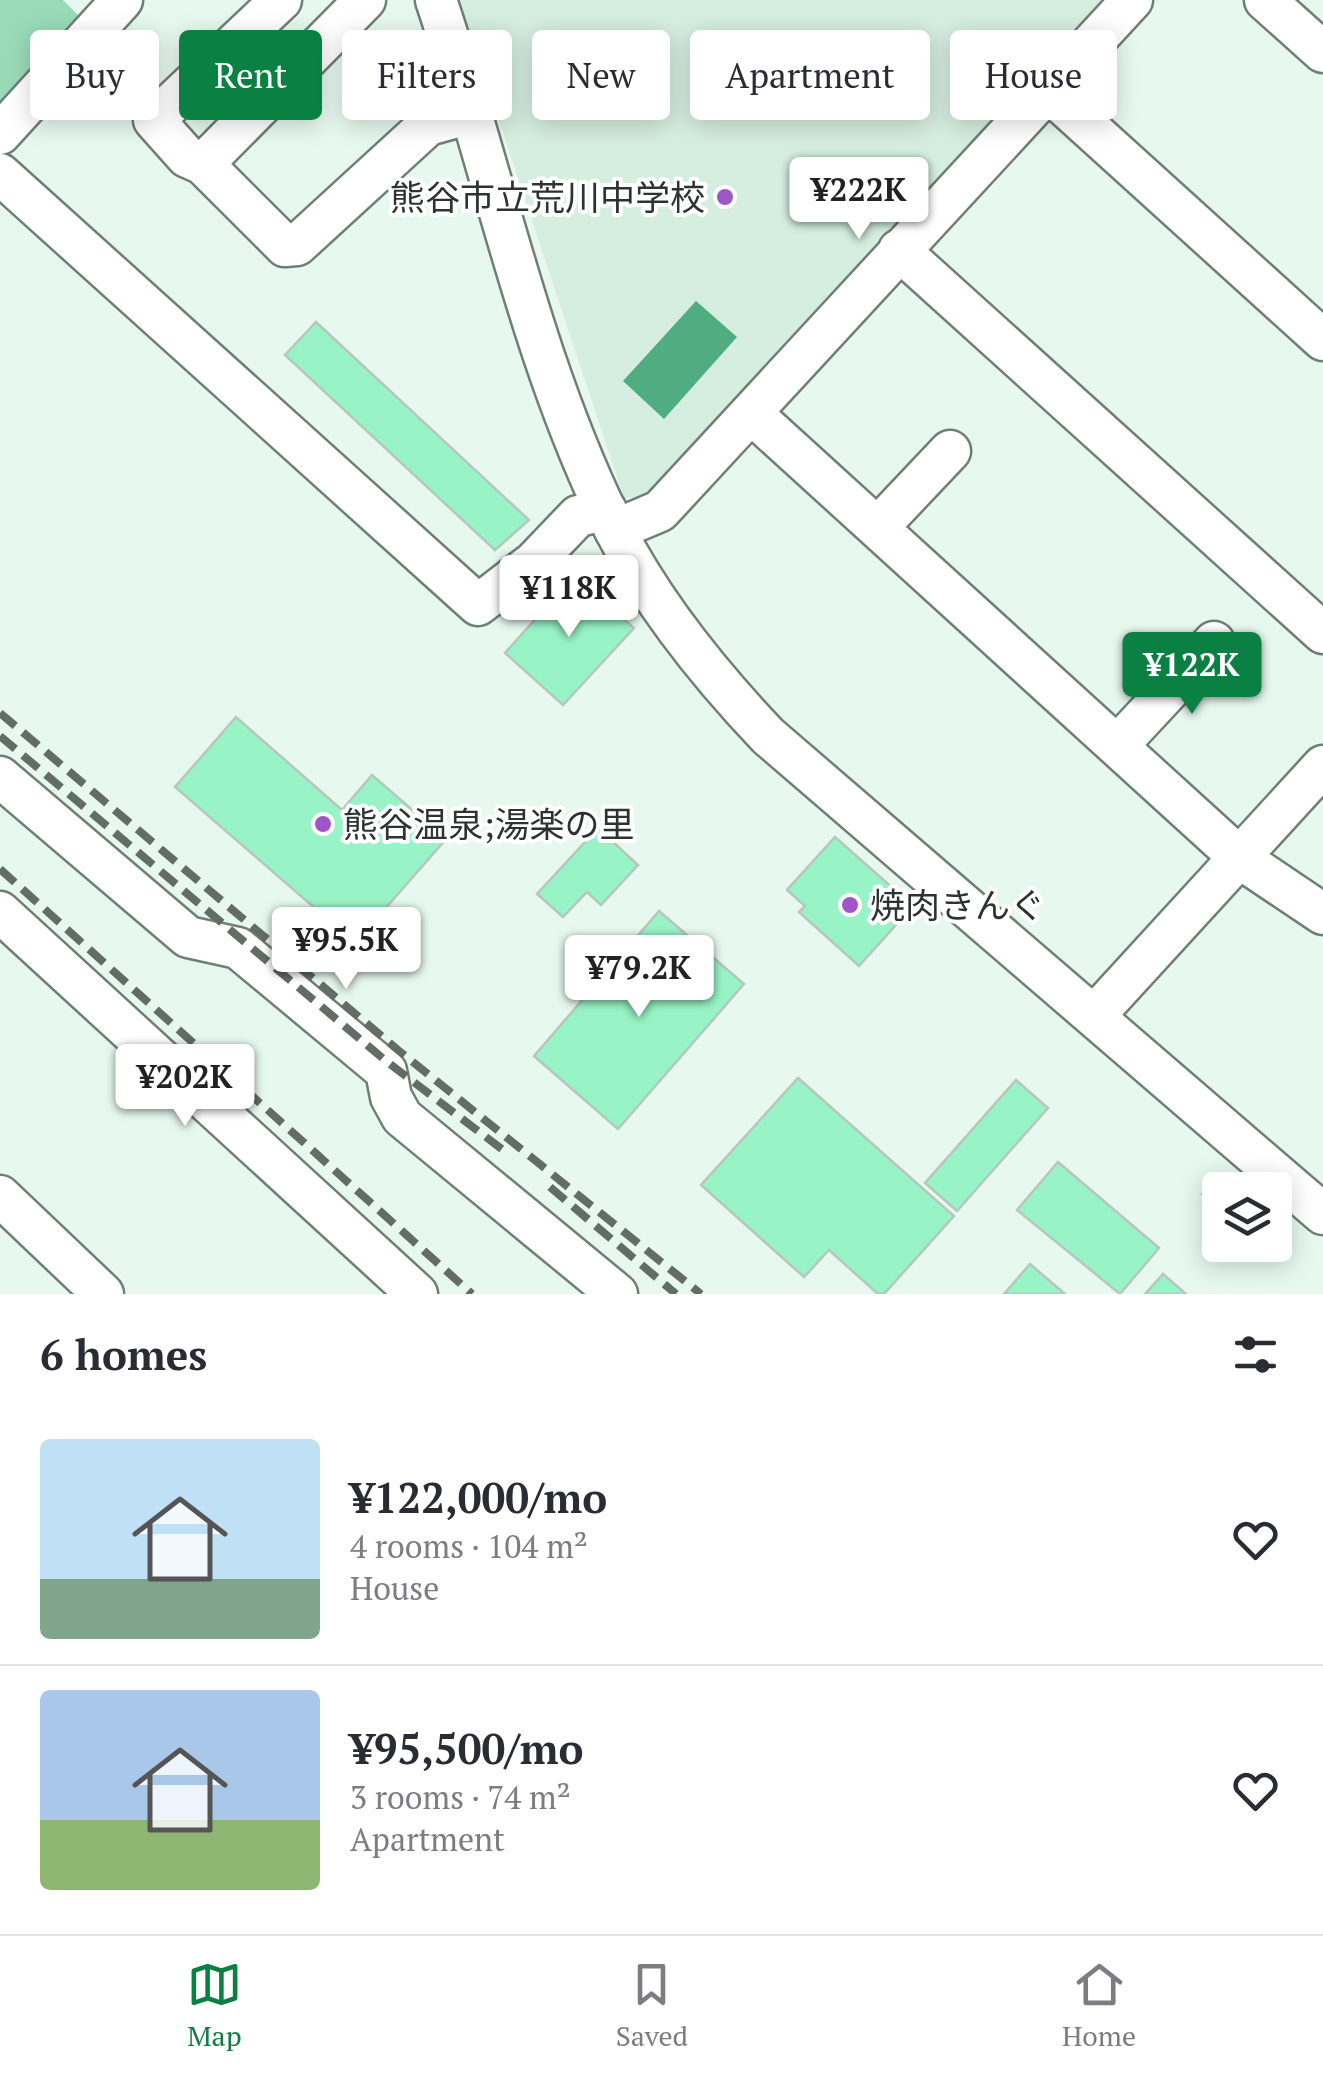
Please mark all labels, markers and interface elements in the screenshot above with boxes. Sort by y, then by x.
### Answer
chip: Buy [30,30,159,120]
chip: Rent [179,30,322,120]
chip: Filters [342,30,512,120]
chip: New [532,30,670,120]
chip: Apartment [690,30,930,120]
chip: House [950,30,1117,120]
pin: ¥222K [789,157,929,242]
text: ¥222K [811,168,907,210]
place label: 熊谷市立荒川中学校 [390,174,705,220]
marker: 熊谷市立荒川中学校 [714,186,736,208]
pin: ¥118K [499,555,639,640]
text: ¥118K [521,566,617,608]
pin: ¥122K [1122,632,1262,717]
text: ¥122K [1144,643,1240,685]
place label: 熊谷温泉;湯楽の里 [343,801,635,847]
marker: 熊谷温泉;湯楽の里 [312,813,334,835]
place label: 焼肉きんぐ [870,882,1045,928]
marker: 焼肉きんぐ [839,894,861,916]
pin: ¥95.5K [265,907,427,992]
text: ¥95.5K [294,918,398,960]
pin: ¥79.2K [558,935,720,1020]
text: ¥79.2K [587,946,691,988]
pin: ¥202K [115,1044,255,1129]
text: ¥202K [137,1055,233,1097]
map controls [1202,1172,1292,1262]
button: layers [1202,1172,1292,1262]
text: 6 homes [40,1326,207,1382]
icon: filters [1228,1327,1283,1382]
text: ¥122,000/mo [350,1469,607,1525]
icon: home [120,1479,240,1599]
icon: heart [1228,1512,1283,1567]
text: 4 rooms · 104 m² [350,1525,588,1567]
text: House [350,1567,439,1609]
text: ¥95,500/mo [350,1720,583,1776]
icon: home [120,1730,240,1850]
icon: heart [1228,1763,1283,1818]
text: 3 rooms · 74 m² [350,1776,571,1818]
text: Apartment [350,1818,505,1860]
tab: Map [187,1957,242,2054]
tab: Saved [616,1957,688,2054]
tab: Home [1062,1957,1136,2054]

